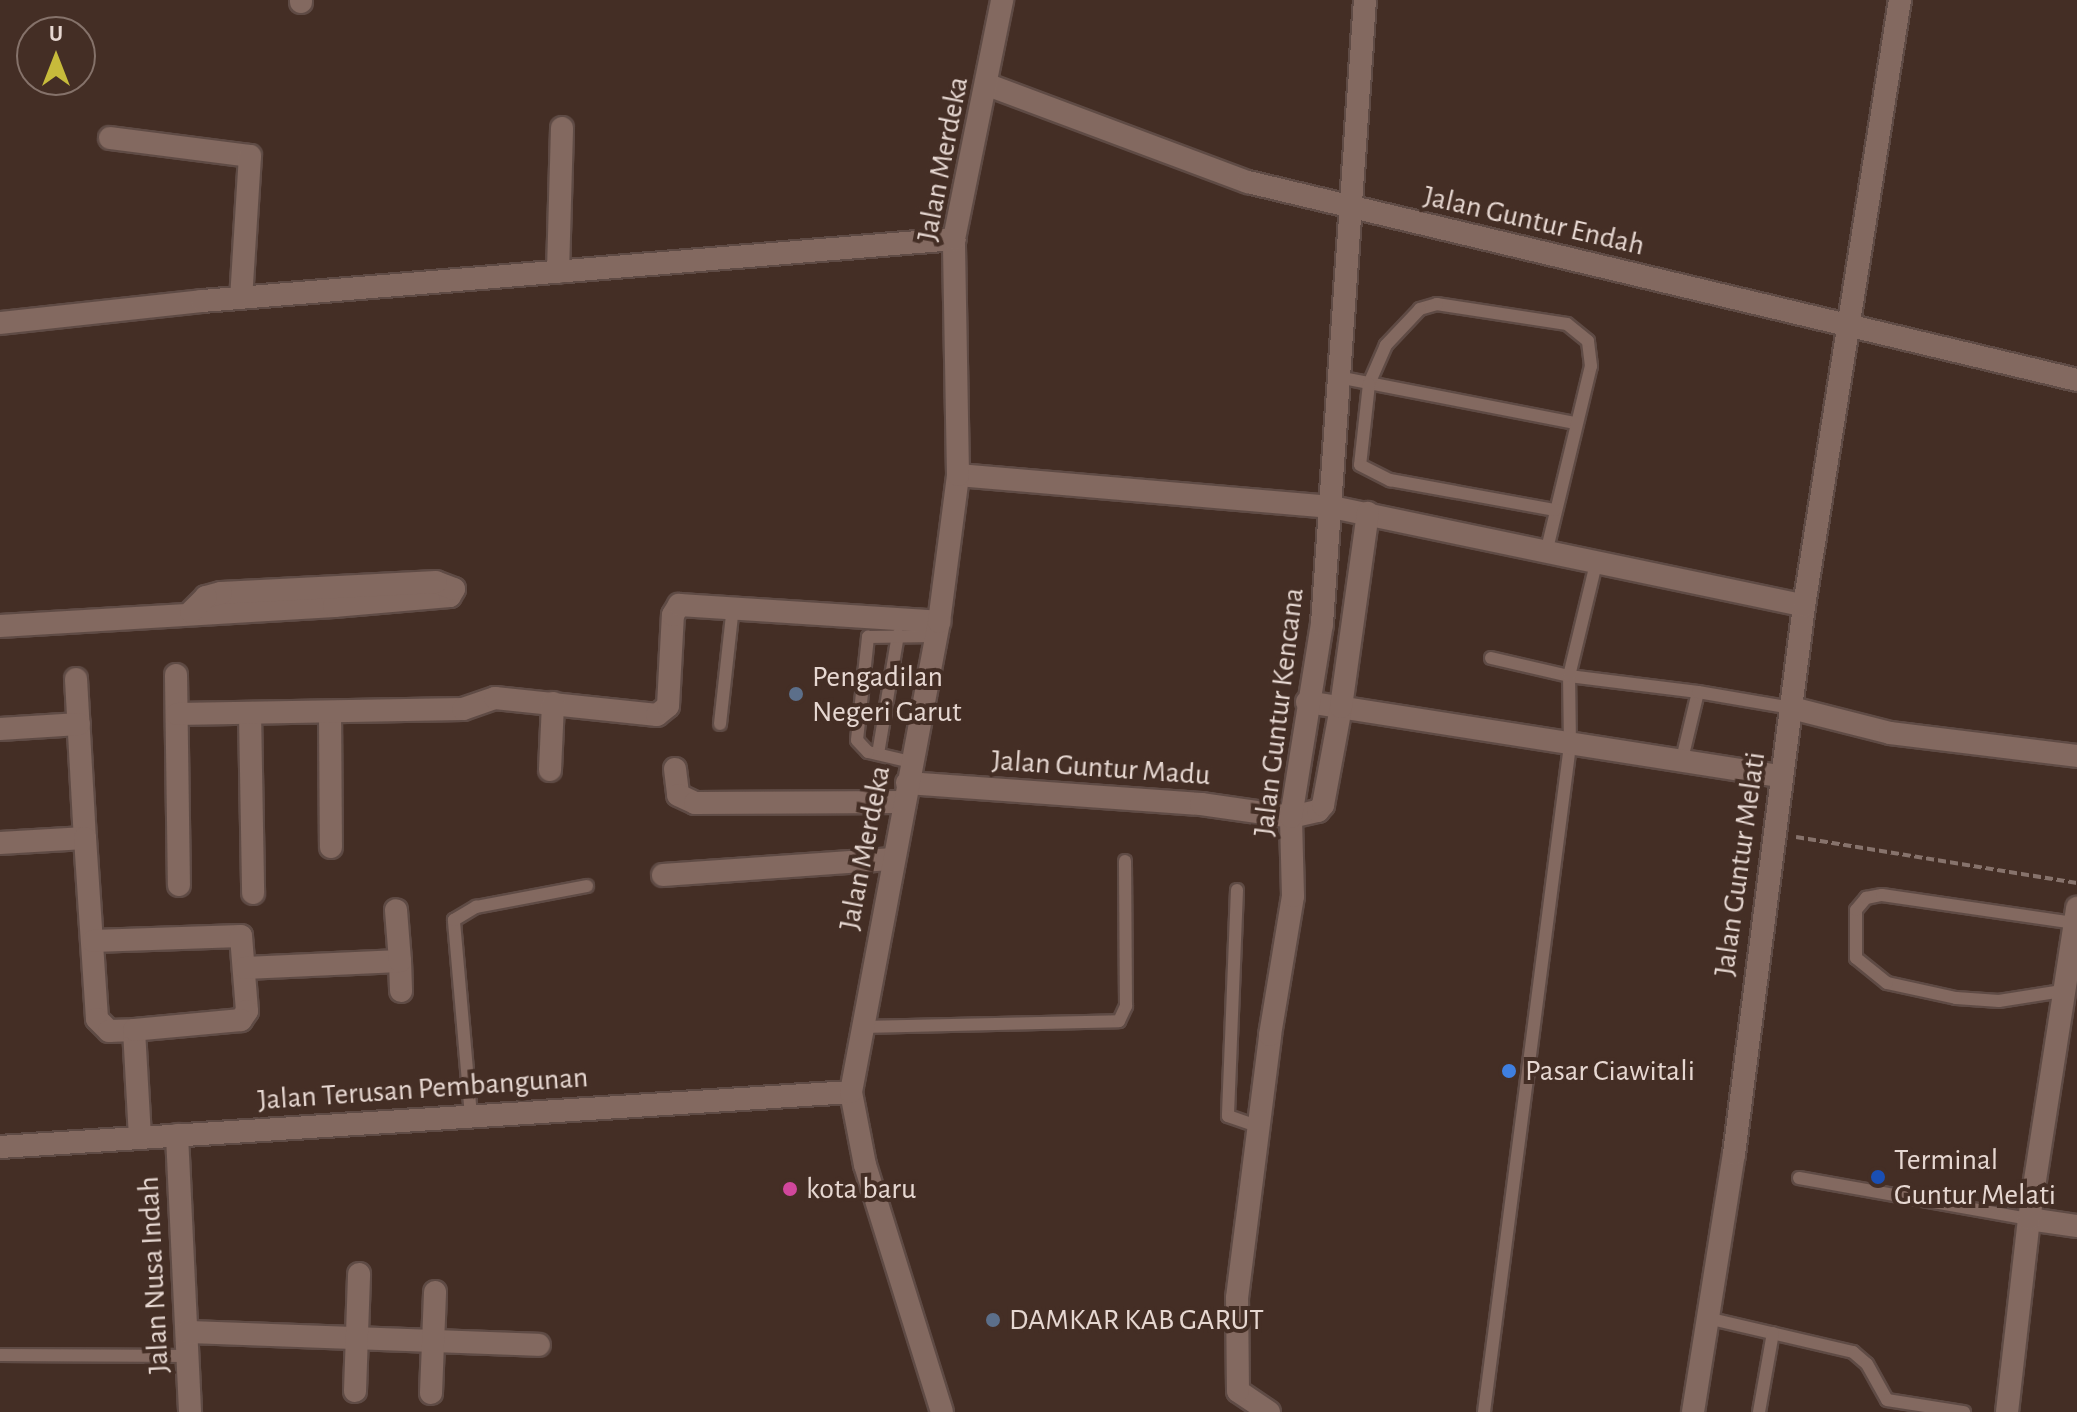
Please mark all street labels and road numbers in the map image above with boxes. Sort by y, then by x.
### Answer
street label: Jalan Merdeka [909,74,977,244]
street label: Jalan Guntur Endah [1420,178,1648,264]
street label: Jalan Guntur Kencana [1246,586,1312,838]
street label: Jalan Guntur Madu [990,742,1212,794]
street label: Jalan Guntur Melati [1706,750,1774,978]
street label: Jalan Merdeka [831,763,899,933]
street label: Jalan Terusan Pembangunan [256,1059,590,1119]
street label: Jalan Nusa Indah [131,1175,177,1375]

